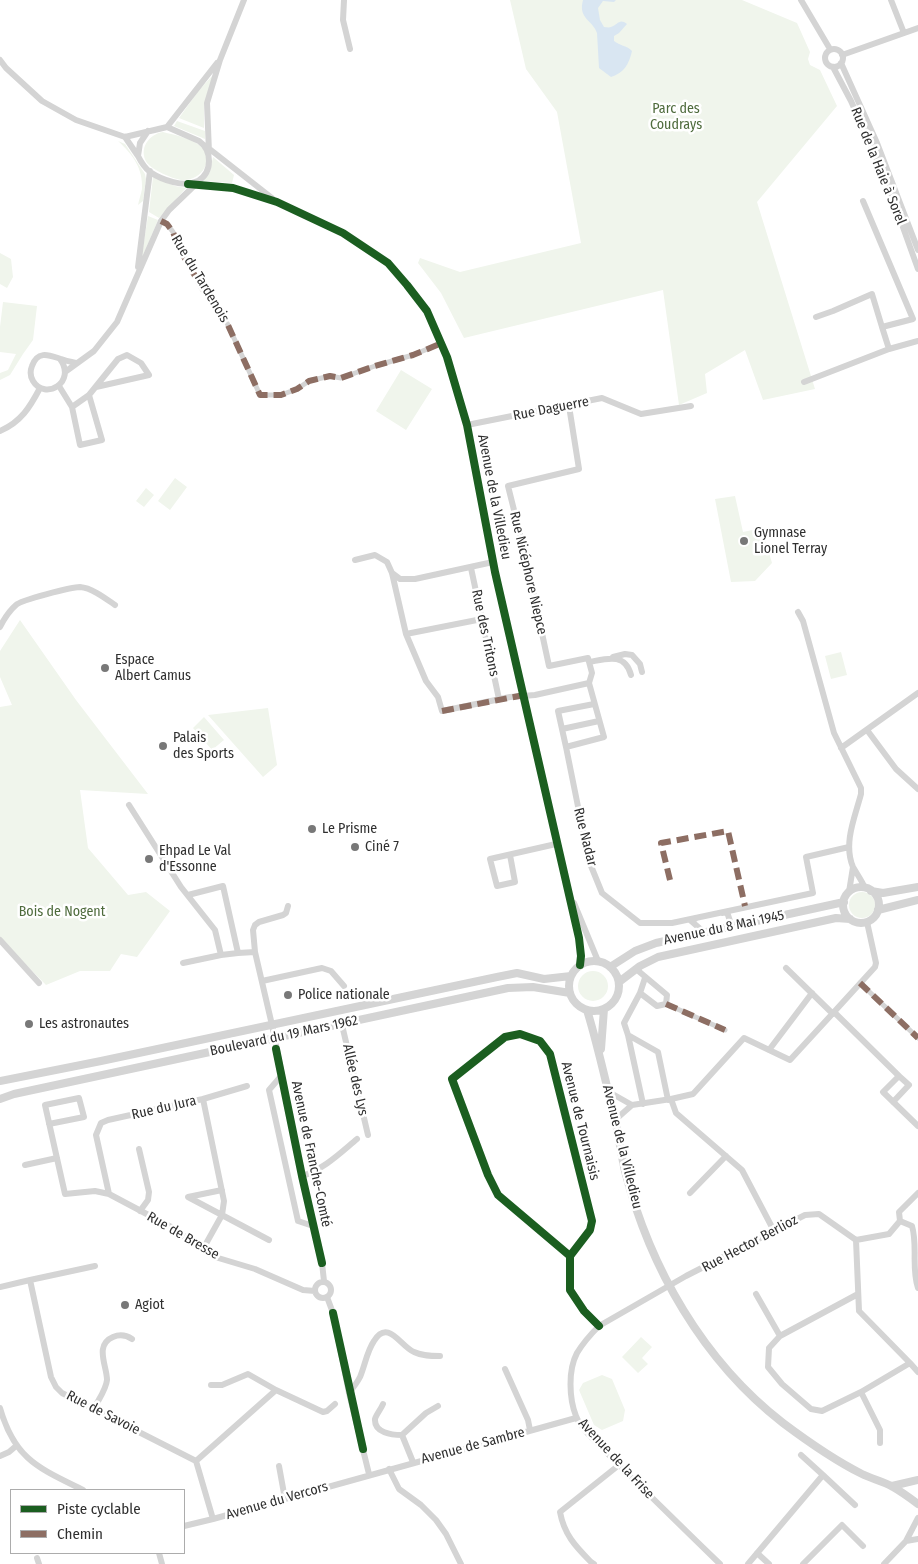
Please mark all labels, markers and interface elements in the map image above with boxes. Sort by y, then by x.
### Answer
park label: Parc des Coudrays [650,101,702,134]
street label: Rue de la Haie à Sorel [847,105,909,227]
street label: Rue du Tardenois [167,232,233,326]
street label: Rue Daguerre [512,393,590,425]
street label: Avenue de la Villedieu [474,433,514,561]
street label: Rue Nicéphore Niepce [506,510,550,636]
place label: Gymnase Lionel Terray [754,525,827,558]
marker: Gymnase Lionel Terray [738,535,750,547]
street label: Rue des Tritons [468,588,502,678]
place label: Espace Albert Camus [115,652,191,684]
marker: Espace Albert Camus [99,662,111,674]
place label: Palais des Sports [173,730,234,762]
marker: Palais des Sports [157,740,169,752]
street label: Rue Nadar [570,806,600,868]
place label: Le Prisme [322,821,377,837]
marker: Le Prisme [306,823,318,835]
place label: Ciné 7 [365,839,399,855]
marker: Ciné 7 [349,841,361,853]
place label: Ehpad Le Val d'Essonne [159,843,231,876]
marker: Ehpad Le Val d'Essonne [143,853,155,865]
park label: Bois de Nogent [19,904,105,920]
street label: Avenue du 8 Mai 1945 [662,907,786,949]
place label: Police nationale [298,987,390,1003]
marker: Police nationale [282,989,294,1001]
street label: Boulevard du 19 Mars 1962 [209,1012,359,1060]
place label: Les astronautes [39,1016,129,1032]
marker: Les astronautes [23,1018,35,1030]
street label: Allée des Lys [339,1043,371,1117]
street label: Avenue de Tournaisis [557,1060,603,1182]
street label: Avenue de Franche-Comté [287,1079,335,1229]
street label: Avenue de la Villedieu [598,1083,646,1211]
street label: Rue du Jura [130,1092,198,1124]
street label: Rue de Bresse [144,1209,222,1263]
street label: Rue Hector Berlioz [699,1212,801,1276]
place label: Agiot [135,1297,164,1313]
marker: Agiot [119,1299,131,1311]
street label: Rue de Savoie [63,1387,143,1439]
street label: Avenue de la Frise [574,1415,658,1503]
street label: Avenue de Sambre [419,1424,527,1468]
street label: Avenue du Vercors [224,1478,330,1524]
legend [10,1489,185,1554]
text: Piste cyclable [57,1500,141,1518]
text: Chemin [57,1525,103,1543]

